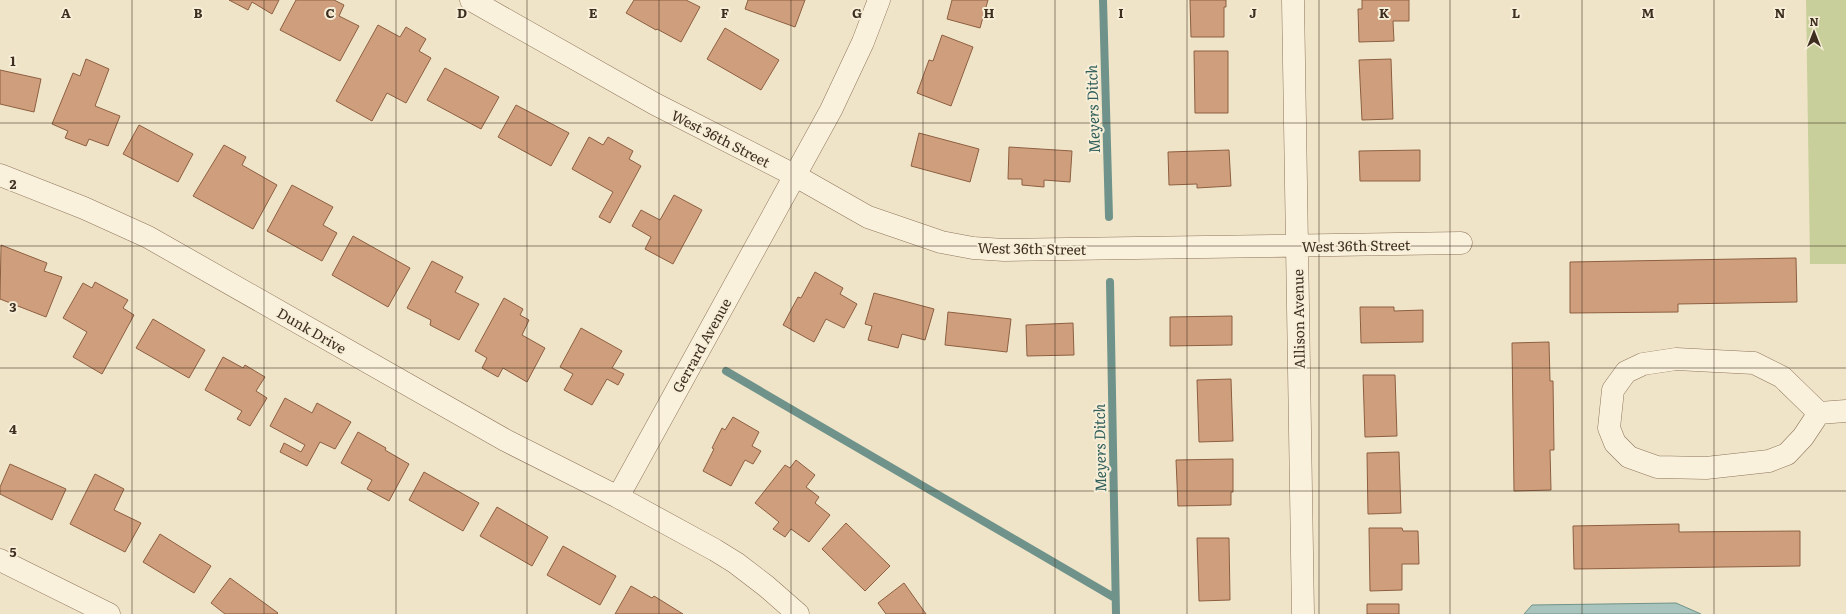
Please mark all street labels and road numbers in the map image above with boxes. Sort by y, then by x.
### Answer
street label: West 36th Street [668,104,774,172]
street label: West 36th Street [1302,234,1411,256]
street label: West 36th Street [978,237,1087,259]
street label: Allison Avenue [1287,269,1309,369]
street label: Gerrard Avenue [667,294,735,396]
street label: Dunk Drive [274,302,350,358]

